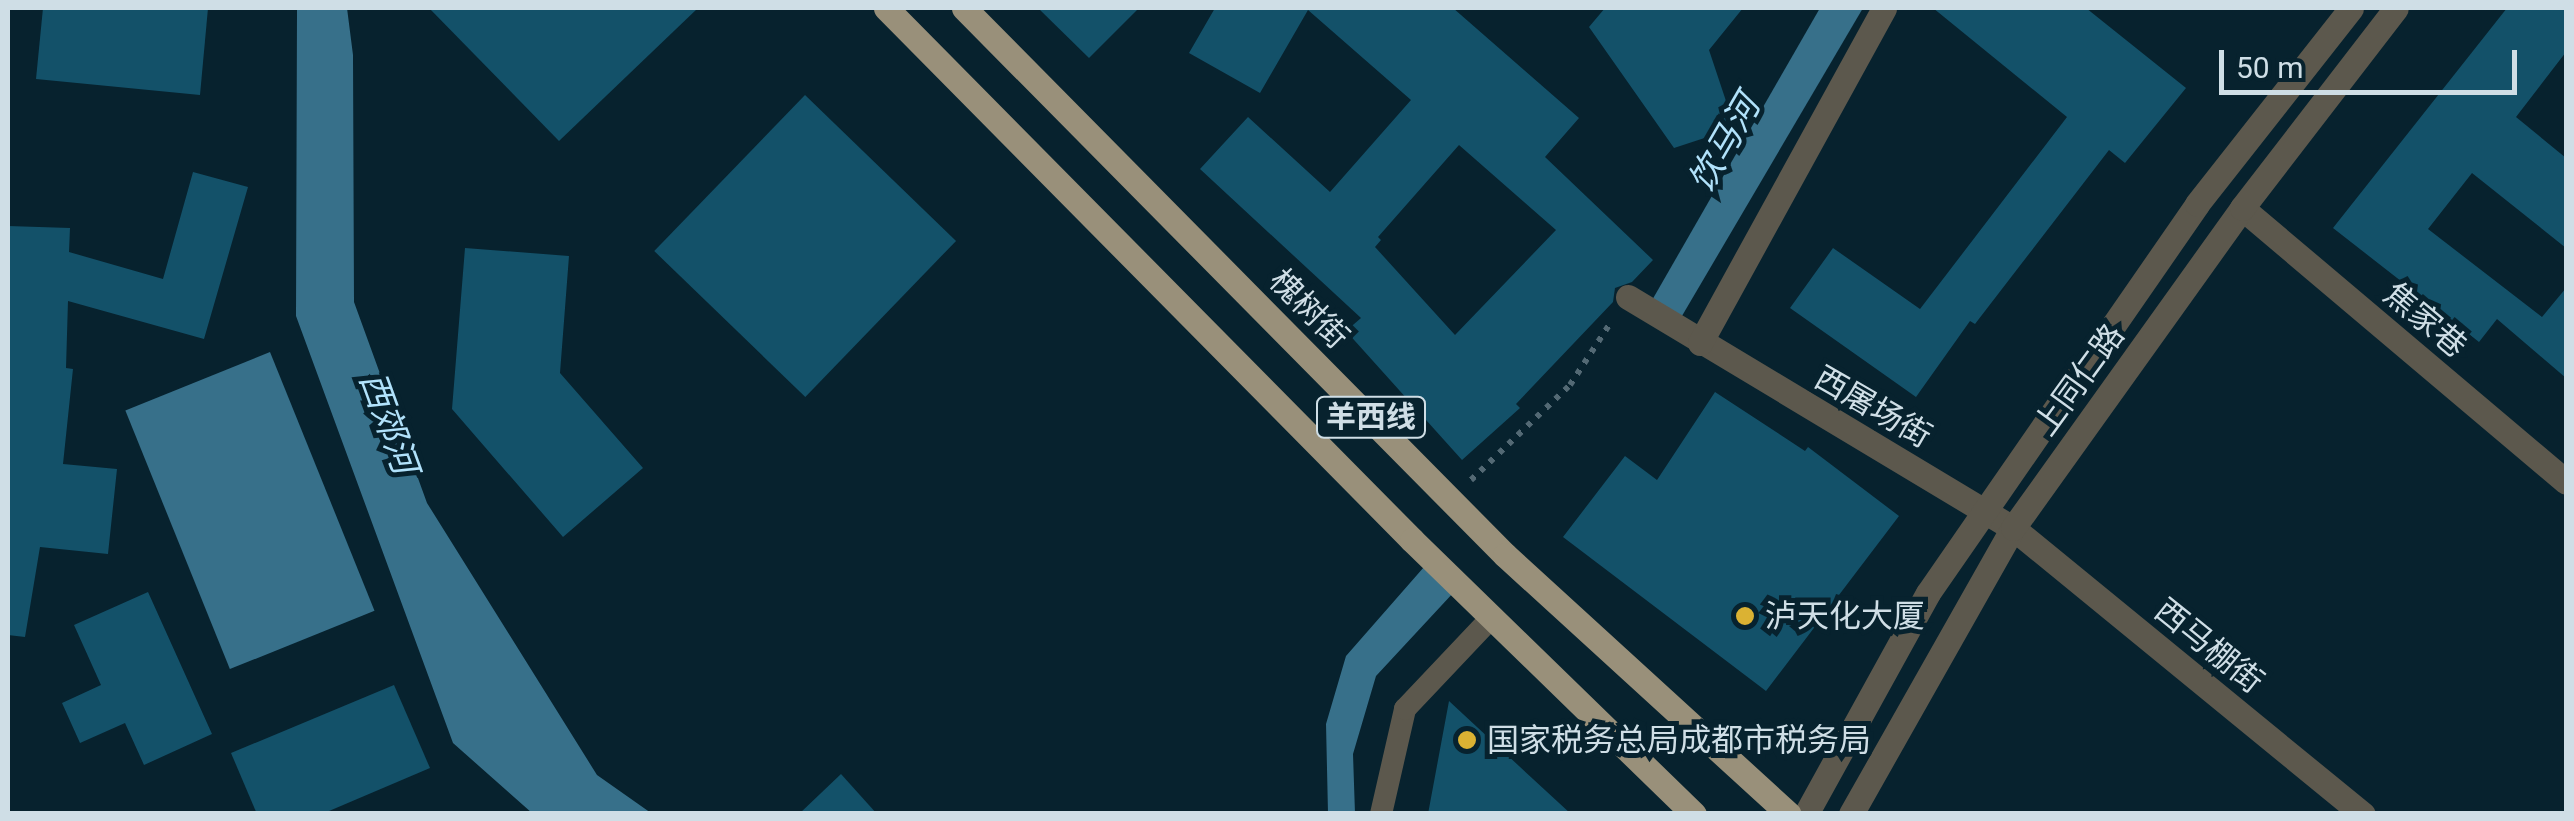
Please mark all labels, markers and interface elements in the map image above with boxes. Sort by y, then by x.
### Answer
scale bar [2224,30,2522,92]
text: 50 m [2236,50,2303,85]
water label: 饮马河 [1681,88,1769,200]
street label: 槐树街 [1261,261,1357,357]
street label: 焦家巷 [2376,274,2474,366]
street label: 上同仁路 [2026,317,2132,443]
street label: 西屠场街 [1808,358,1938,456]
water label: 西郊河 [350,366,426,480]
road number: 羊西线 [1316,392,1426,442]
street label: 西马棚街 [2147,591,2271,701]
place label: 泸天化大厦 [1765,597,1925,635]
marker: 泸天化大厦 [1734,605,1756,627]
place label: 国家税务总局成都市税务局 [1487,721,1871,759]
marker: 国家税务总局成都市税务局 [1456,729,1478,751]

